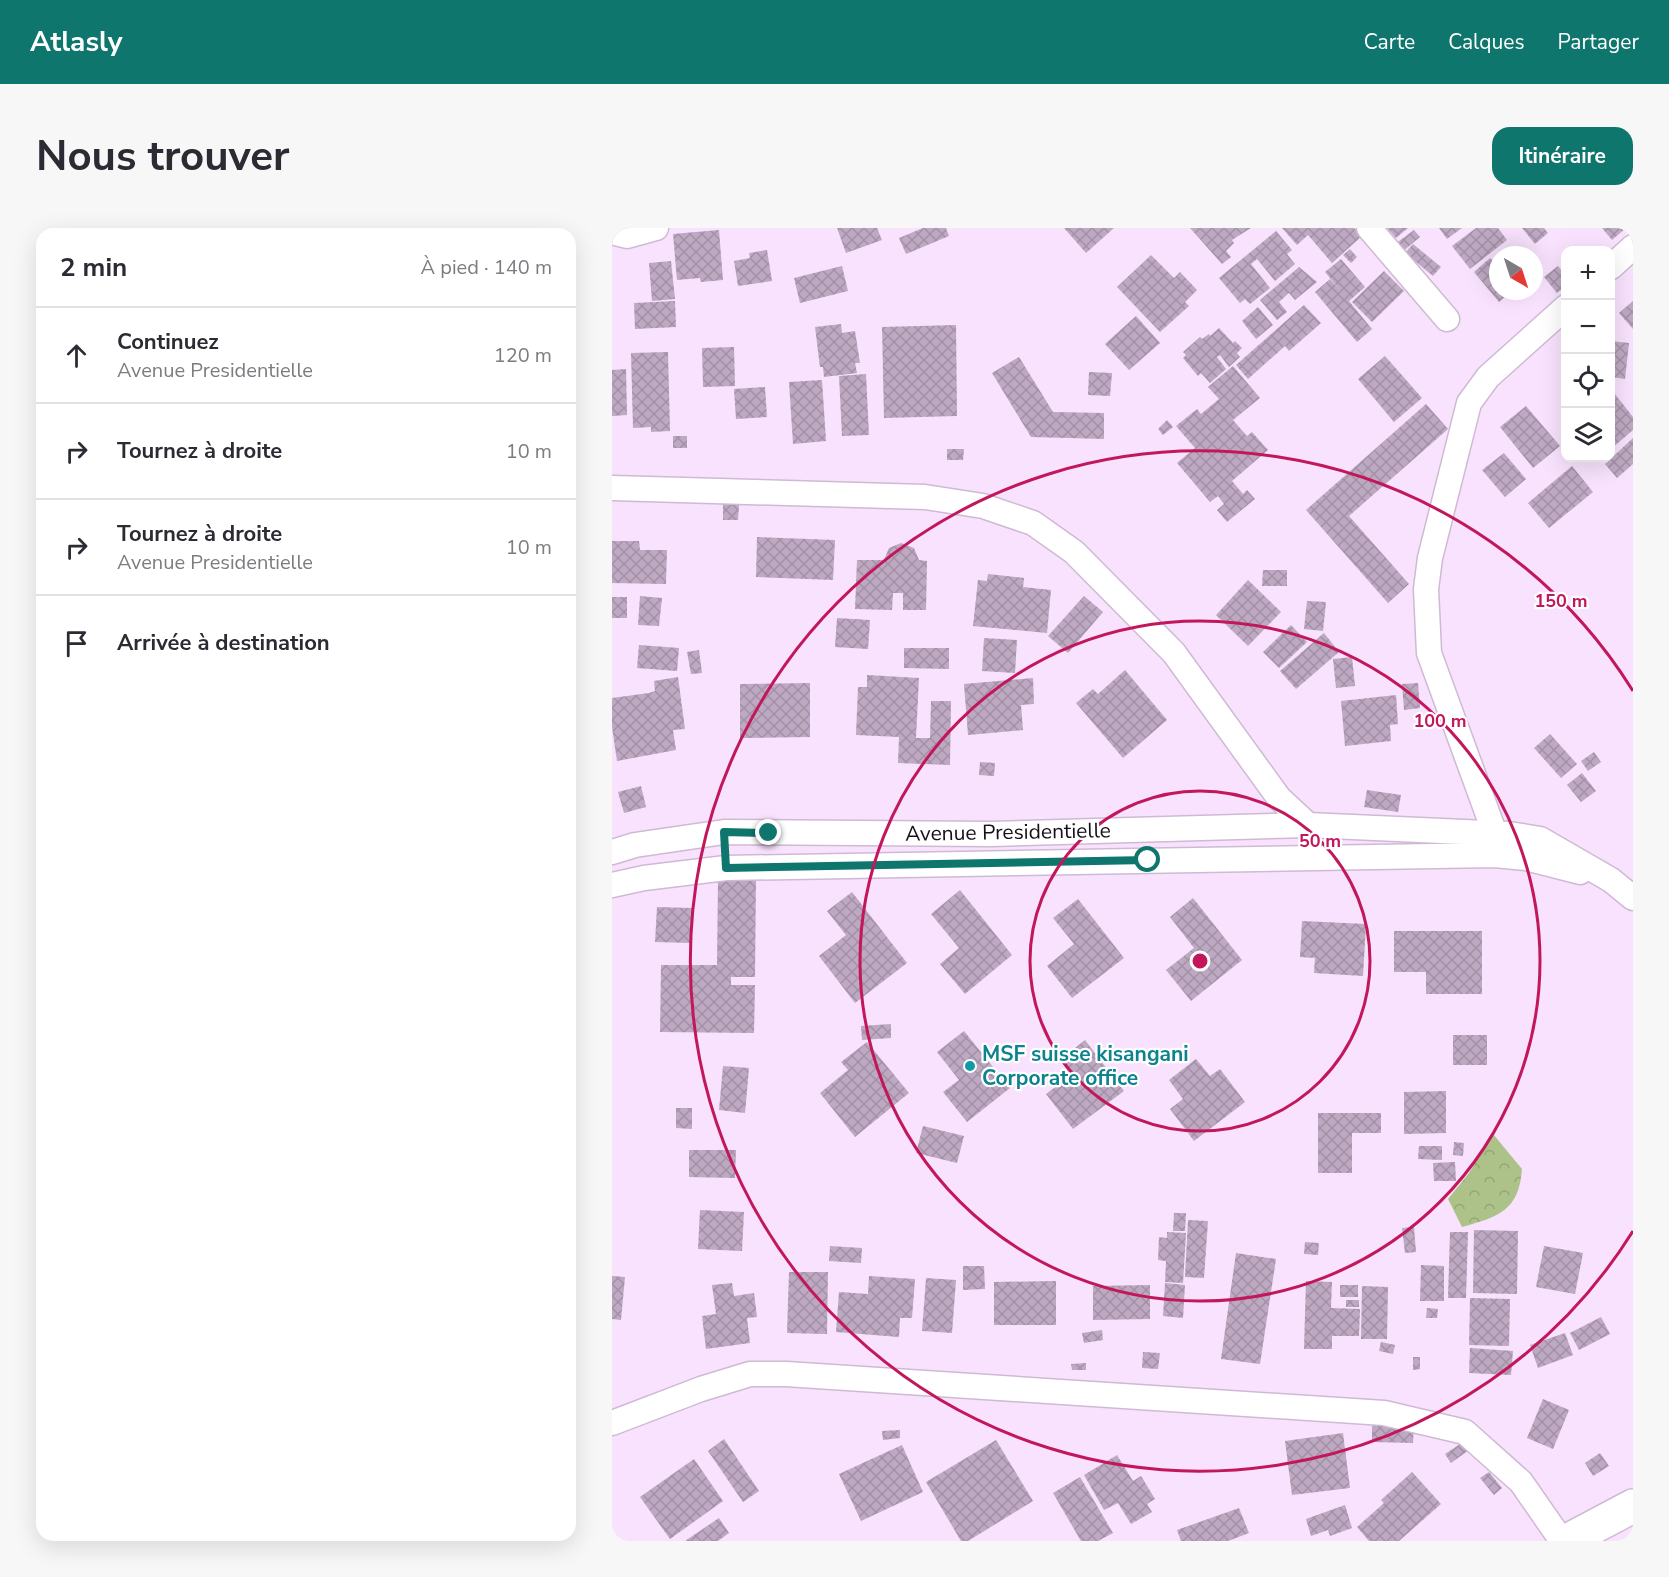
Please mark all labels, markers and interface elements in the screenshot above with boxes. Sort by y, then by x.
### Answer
text: Atlasly [30,23,122,61]
text: Carte [1364,28,1415,56]
text: Calques [1448,28,1525,56]
text: Partager [1558,28,1639,56]
button: Itinéraire [1492,127,1633,185]
text: Nous trouver [36,128,289,185]
north arrow [1489,246,1543,300]
map controls [1561,246,1615,462]
button: + [1561,246,1615,300]
text: 2 min [60,250,127,285]
text: À pied · 140 m [421,254,552,281]
button: − [1561,300,1615,354]
text: Continuez [117,327,219,357]
icon: ahead [60,339,93,372]
text: 120 m [494,342,552,369]
button: locate [1561,354,1615,408]
text: Avenue Presidentielle [117,357,313,384]
button: layers [1561,408,1615,462]
icon: right [60,435,93,468]
text: Tournez à droite [117,436,282,466]
text: 10 m [506,438,552,465]
text: Tournez à droite [117,519,282,549]
icon: right [60,531,93,564]
text: 10 m [506,534,552,561]
text: Avenue Presidentielle [117,549,313,576]
text: 150 m [1534,589,1588,613]
icon: arrive [60,627,93,660]
text: Arrivée à destination [117,628,330,658]
text: 100 m [1413,709,1467,733]
street label: Avenue Presidentielle [905,816,1111,848]
route end [755,819,781,845]
text: 50 m [1299,829,1341,853]
route start [1134,846,1160,872]
centre of rings [1190,951,1210,971]
place label: MSF suisse kisangani Corporate office [982,1040,1189,1092]
marker: MSF suisse kisangani Corporate office [963,1059,977,1073]

